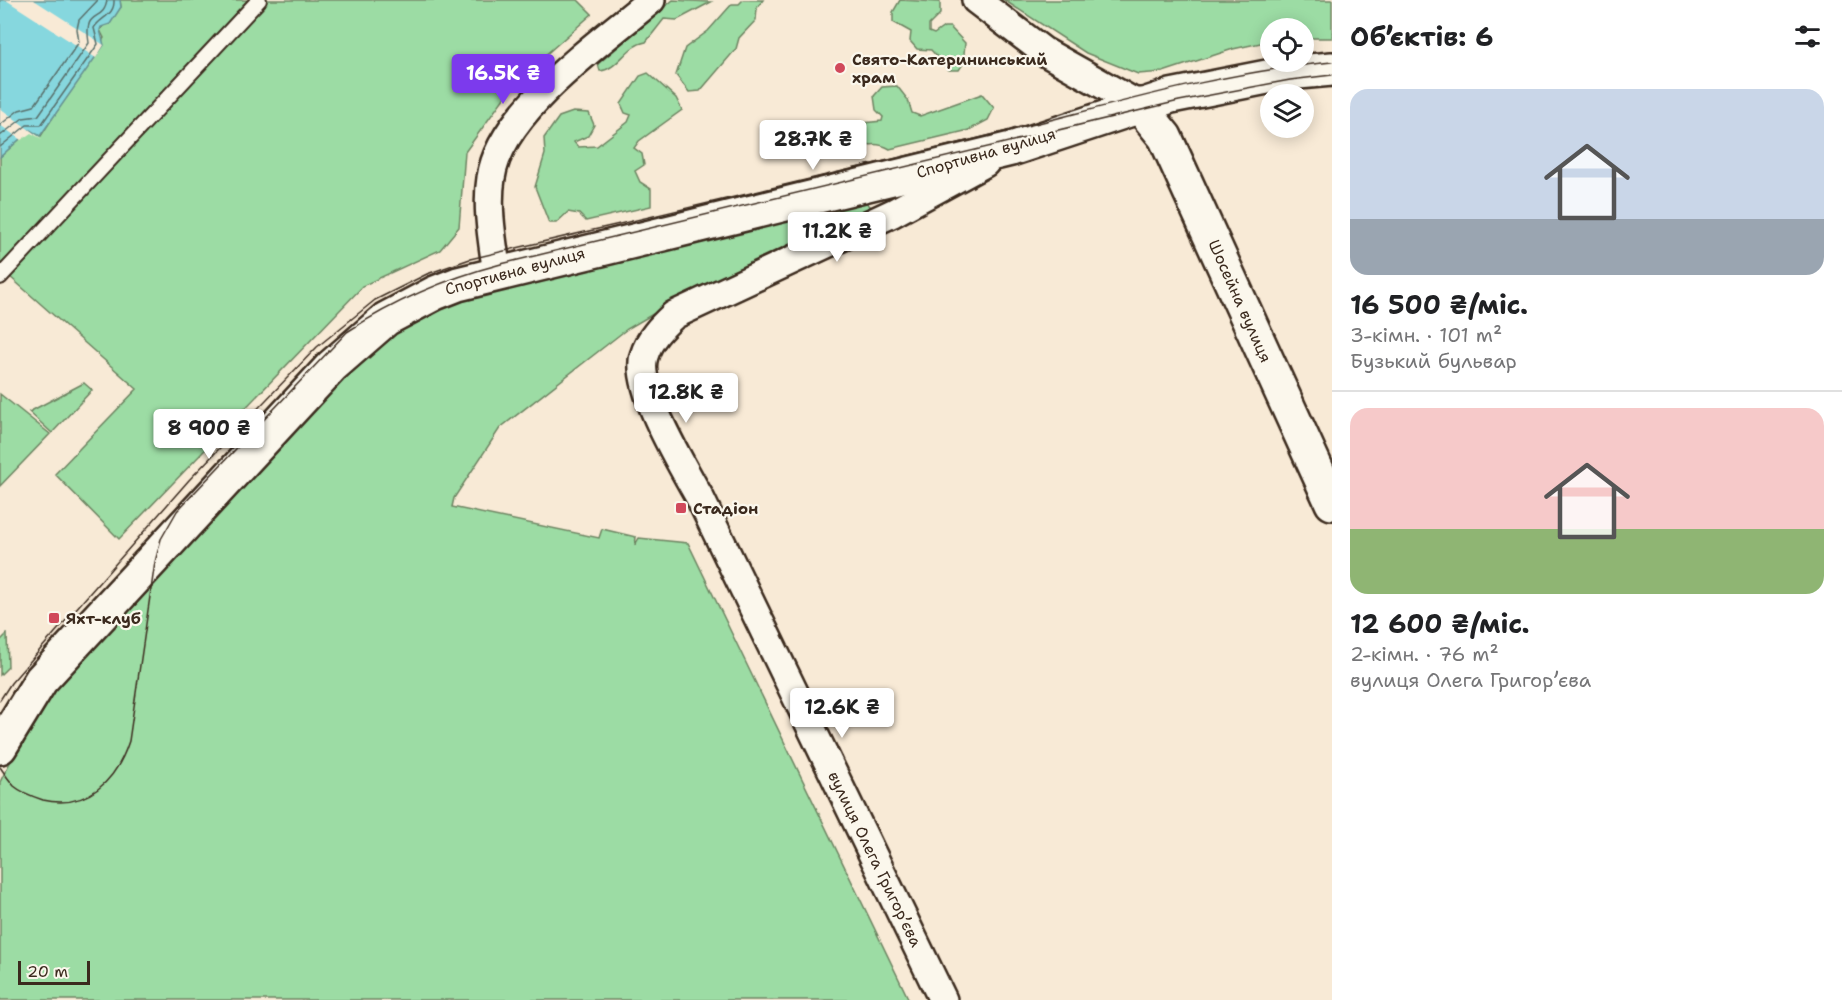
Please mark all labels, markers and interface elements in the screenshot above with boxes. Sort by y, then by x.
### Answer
map controls [1260,18,1314,138]
button: locate [1260,18,1314,72]
text: Об’єктів: 6 [1350,19,1493,54]
icon: filters [1791,20,1824,53]
place label: Свято-Катерининський храм [852,49,1047,88]
pin: 16.5K ₴ [448,54,558,105]
text: 16.5K ₴ [466,60,540,86]
marker: Свято-Катерининський храм [833,61,847,75]
button: layers [1260,84,1314,138]
pin: 28.7K ₴ [758,120,868,171]
street label: Спортивна вулиця [914,123,1058,183]
text: 28.7K ₴ [774,126,852,152]
icon: home [1533,128,1641,236]
pin: 11.2K ₴ [782,212,892,263]
text: 11.2K ₴ [802,218,872,244]
street label: Шосейна вулиця [1203,236,1277,366]
street label: Спортивна вулиця [443,242,587,300]
text: 16 500 ₴/міс. [1350,287,1528,322]
text: 3-кімн. · 101 m² [1350,322,1502,348]
text: Бузький бульвар [1350,348,1517,374]
pin: 12.8K ₴ [631,373,741,424]
text: 12.8K ₴ [648,379,724,405]
pin: 8 900 ₴ [154,409,264,460]
text: 8 900 ₴ [167,415,251,441]
icon: home [1533,447,1641,555]
place label: Стадіон [693,498,758,519]
marker: Стадіон [674,501,688,515]
text: 12 600 ₴/міс. [1350,606,1530,641]
place label: Яхт-клуб [66,608,141,629]
marker: Яхт-клуб [47,611,61,625]
text: 2-кімн. · 76 m² [1350,641,1499,667]
text: вулиця Олега Григорʼєва [1350,667,1591,693]
pin: 12.6K ₴ [787,688,897,739]
text: 12.6K ₴ [804,694,880,720]
street label: вулиця Олега Григорʼєва [823,768,927,950]
scale bar [18,958,90,986]
text: 20 m [27,961,68,982]

